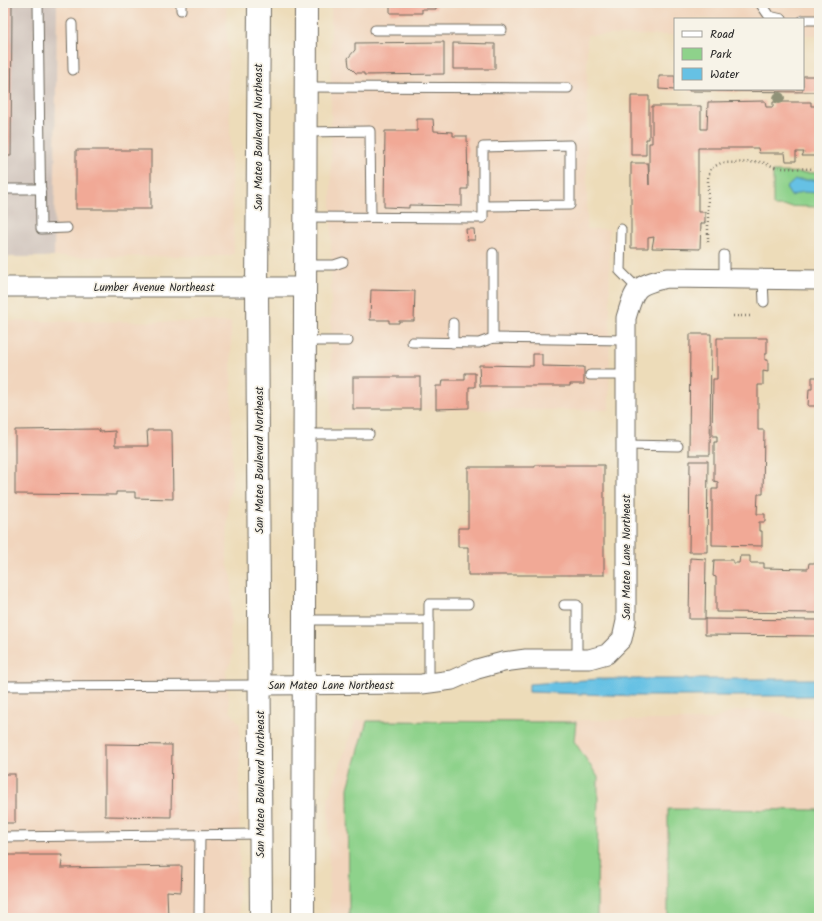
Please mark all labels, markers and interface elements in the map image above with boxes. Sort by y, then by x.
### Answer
legend [674,18,804,90]
text: Road [710,25,735,44]
text: Park [710,45,732,64]
street label: San Mateo Boulevard Northeast [250,63,268,211]
text: Water [710,65,740,84]
street label: Lumber Avenue Northeast [94,279,215,297]
street label: San Mateo Boulevard Northeast [251,386,269,534]
street label: San Mateo Lane Northeast [618,494,636,620]
street label: San Mateo Lane Northeast [268,677,394,695]
street label: San Mateo Boulevard Northeast [252,710,270,858]

